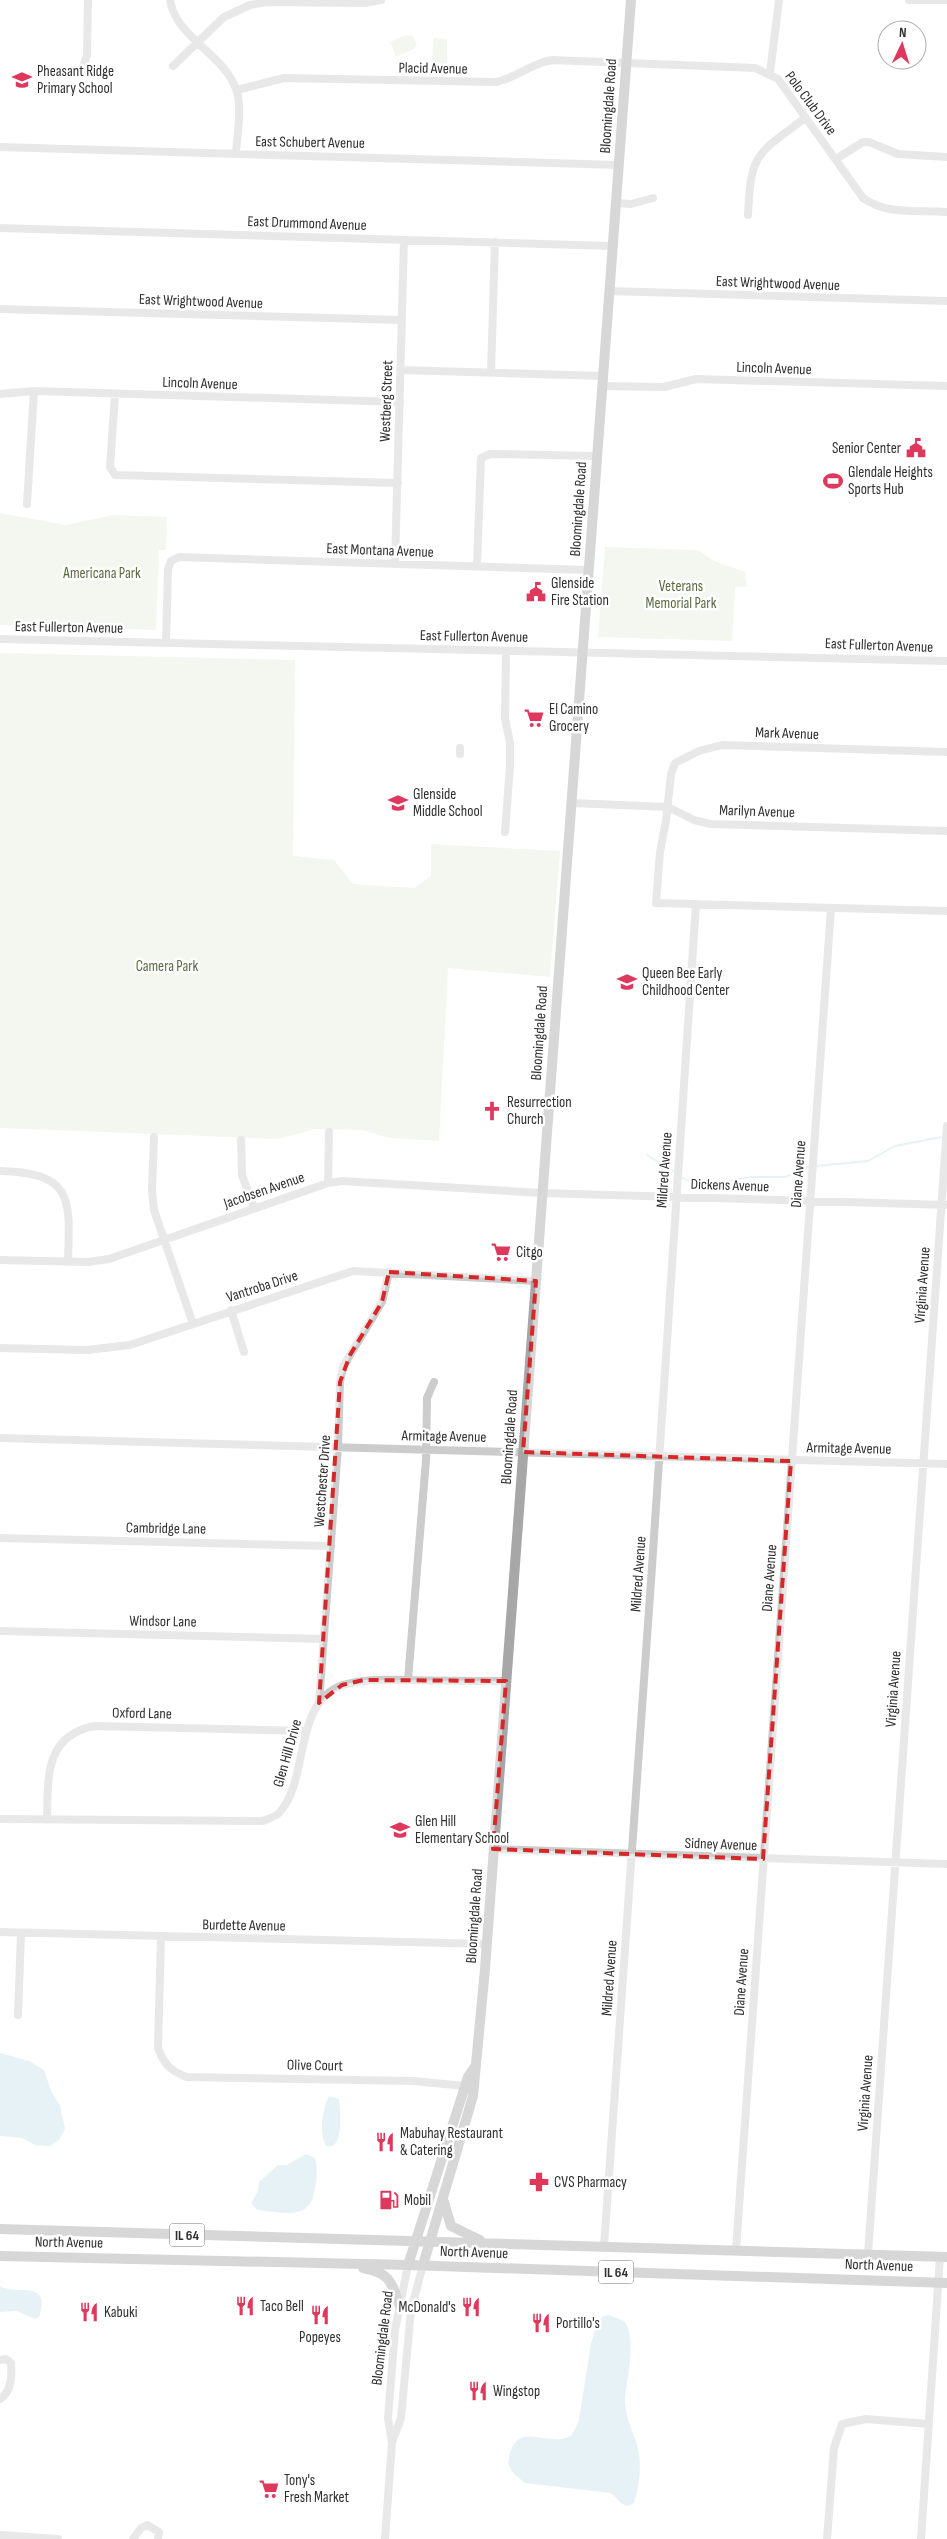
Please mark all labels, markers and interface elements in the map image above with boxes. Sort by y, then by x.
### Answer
north arrow [877,20,927,70]
text: N [899,24,907,41]
street label: Placid Avenue [398,58,468,79]
street label: Bloomingdale Road [596,58,621,154]
place label: Pheasant Ridge Primary School [37,62,114,98]
street label: Polo Club Drive [780,68,841,139]
school or university icon: Pheasant Ridge Primary School [11,69,33,91]
street label: East Schubert Avenue [255,132,365,153]
street label: East Drummond Avenue [247,212,367,235]
street label: East Wrightwood Avenue [716,272,840,295]
street label: East Wrightwood Avenue [139,290,263,313]
street label: Lincoln Avenue [736,358,812,379]
street label: Westberg Street [376,359,397,442]
street label: Lincoln Avenue [162,373,238,394]
public building icon: Senior Center [905,437,927,459]
place label: Senior Center [832,439,902,458]
street label: Bloomingdale Road [566,461,591,557]
place label: Glendale Heights Sports Hub [848,463,933,499]
sports icon: Glendale Heights Sports Hub [822,470,844,492]
street label: East Montana Avenue [326,539,434,562]
park label: Americana Park [62,564,141,583]
place label: Glenside Fire Station [551,574,609,610]
park label: Veterans Memorial Park [646,577,717,613]
public building icon: Glenside Fire Station [525,581,547,603]
street label: East Fullerton Avenue [15,617,123,638]
street label: East Fullerton Avenue [420,626,528,647]
street label: East Fullerton Avenue [825,634,933,657]
place label: El Camino Grocery [549,700,598,736]
supermarket icon: El Camino Grocery [523,707,545,729]
street label: Mark Avenue [755,723,819,744]
place label: Glenside Middle School [413,785,483,821]
school or university icon: Glenside Middle School [387,792,409,814]
street label: Marilyn Avenue [719,801,795,822]
park label: Camera Park [136,957,199,976]
place label: Queen Bee Early Childhood Center [642,964,730,1000]
school or university icon: Queen Bee Early Childhood Center [616,971,638,993]
street label: Bloomingdale Road [527,985,552,1081]
place label: Resurrection Church [507,1093,572,1129]
church icon: Resurrection Church [481,1100,503,1122]
street label: Mildred Avenue [652,1131,677,1209]
street label: Diane Avenue [787,1140,810,1208]
street label: Jacobsen Avenue [220,1168,307,1213]
street label: Dickens Avenue [690,1175,770,1196]
supermarket icon: Citgo [490,1241,512,1263]
place label: Citgo [516,1243,543,1262]
street label: Virginia Avenue [910,1246,935,1324]
street label: Vantroba Drive [224,1266,300,1307]
street label: Bloomingdale Road [497,1389,522,1485]
street label: Armitage Avenue [400,1426,487,1447]
street label: Westchester Drive [310,1434,335,1528]
street label: Armitage Avenue [805,1438,892,1459]
street label: Cambridge Lane [126,1518,206,1539]
street label: Mildred Avenue [626,1535,651,1613]
street label: Diane Avenue [758,1544,781,1612]
street label: Windsor Lane [129,1611,197,1632]
street label: Virginia Avenue [881,1650,906,1728]
street label: Oxford Lane [112,1703,172,1724]
street label: Glen Hill Drive [269,1717,306,1789]
place label: Glen Hill Elementary School [415,1812,509,1848]
school or university icon: Glen Hill Elementary School [389,1819,411,1841]
street label: Sidney Avenue [684,1834,758,1855]
street label: Bloomingdale Road [462,1868,487,1964]
street label: Burdette Avenue [202,1915,286,1936]
street label: Mildred Avenue [597,1939,622,2017]
street label: Diane Avenue [730,1948,753,2016]
street label: Virginia Avenue [853,2054,878,2132]
street label: Olive Court [287,2056,344,2075]
place label: Mabuhay Restaurant & Catering [400,2124,504,2160]
restaurant icon: Mabuhay Restaurant & Catering [374,2131,396,2153]
pharmacy icon: CVS Pharmacy [528,2171,550,2193]
place label: CVS Pharmacy [554,2173,627,2192]
fuel station icon: Mobil [378,2189,400,2211]
place label: Mobil [404,2191,431,2210]
road number: IL 64 [170,2224,204,2246]
street label: North Avenue [35,2232,103,2253]
street label: North Avenue [439,2242,509,2263]
street label: North Avenue [844,2255,914,2276]
road number: IL 64 [598,2260,634,2284]
street label: Bloomingdale Road [367,2290,398,2386]
restaurant icon: Taco Bell [234,2295,256,2317]
restaurant icon: McDonald's [460,2296,482,2318]
place label: Taco Bell [260,2297,304,2316]
place label: McDonald's [399,2298,456,2317]
restaurant icon: Kabuki [78,2301,100,2323]
place label: Kabuki [104,2303,138,2322]
restaurant icon: Popeyes [309,2304,331,2326]
restaurant icon: Portillo's [530,2312,552,2334]
place label: Portillo's [556,2314,600,2333]
place label: Popeyes [299,2328,341,2347]
restaurant icon: Wingstop [467,2380,489,2402]
place label: Wingstop [493,2382,540,2401]
place label: Tony's Fresh Market [284,2471,349,2507]
supermarket icon: Tony's Fresh Market [258,2478,280,2500]

